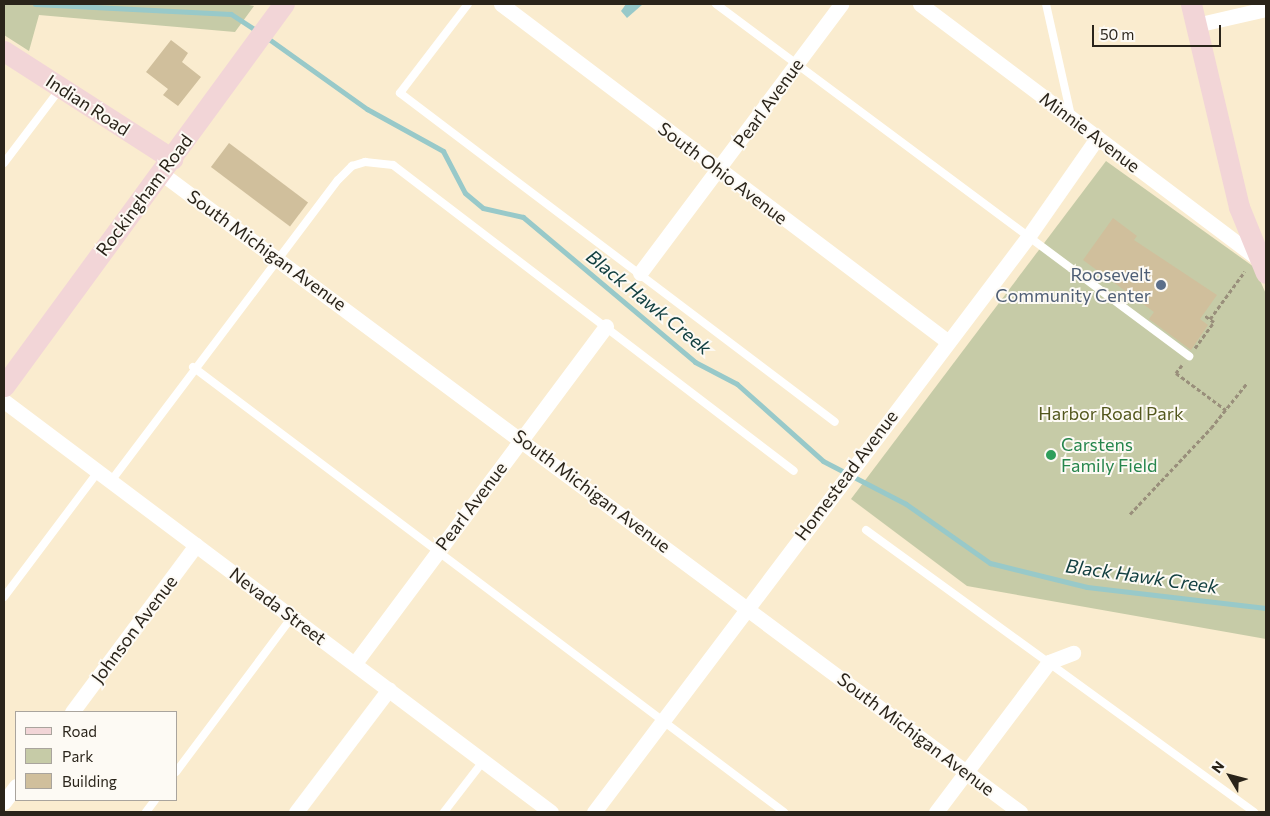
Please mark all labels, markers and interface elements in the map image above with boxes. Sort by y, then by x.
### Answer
scale bar [1095,15,1224,47]
text: 50 m [1100,25,1134,43]
street label: Pearl Avenue [728,54,808,152]
street label: Indian Road [42,70,134,140]
street label: Minnie Avenue [1036,87,1144,177]
street label: South Ohio Avenue [654,117,792,229]
street label: Rockingham Road [91,130,197,260]
street label: South Michigan Avenue [183,185,351,315]
water label: Black Hawk Creek [582,245,716,359]
place label: Roosevelt Community Center [995,264,1151,306]
marker: Roosevelt Community Center [1155,279,1167,291]
park label: Harbor Road Park [1038,402,1184,424]
street label: Homestead Avenue [790,406,902,544]
street label: South Michigan Avenue [509,425,675,557]
place label: Carstens Family Field [1061,434,1157,476]
marker: Carstens Family Field [1045,449,1057,461]
street label: Pearl Avenue [431,458,511,554]
water label: Black Hawk Creek [1064,554,1220,598]
street label: Nevada Street [225,563,331,649]
street label: Johnson Avenue [86,571,182,687]
street label: South Michigan Avenue [833,668,999,800]
legend [15,711,178,801]
text: Road [62,722,97,740]
text: Park [62,747,93,765]
north arrow [1205,751,1255,801]
text: N [1208,757,1228,776]
text: Building [62,772,117,790]

